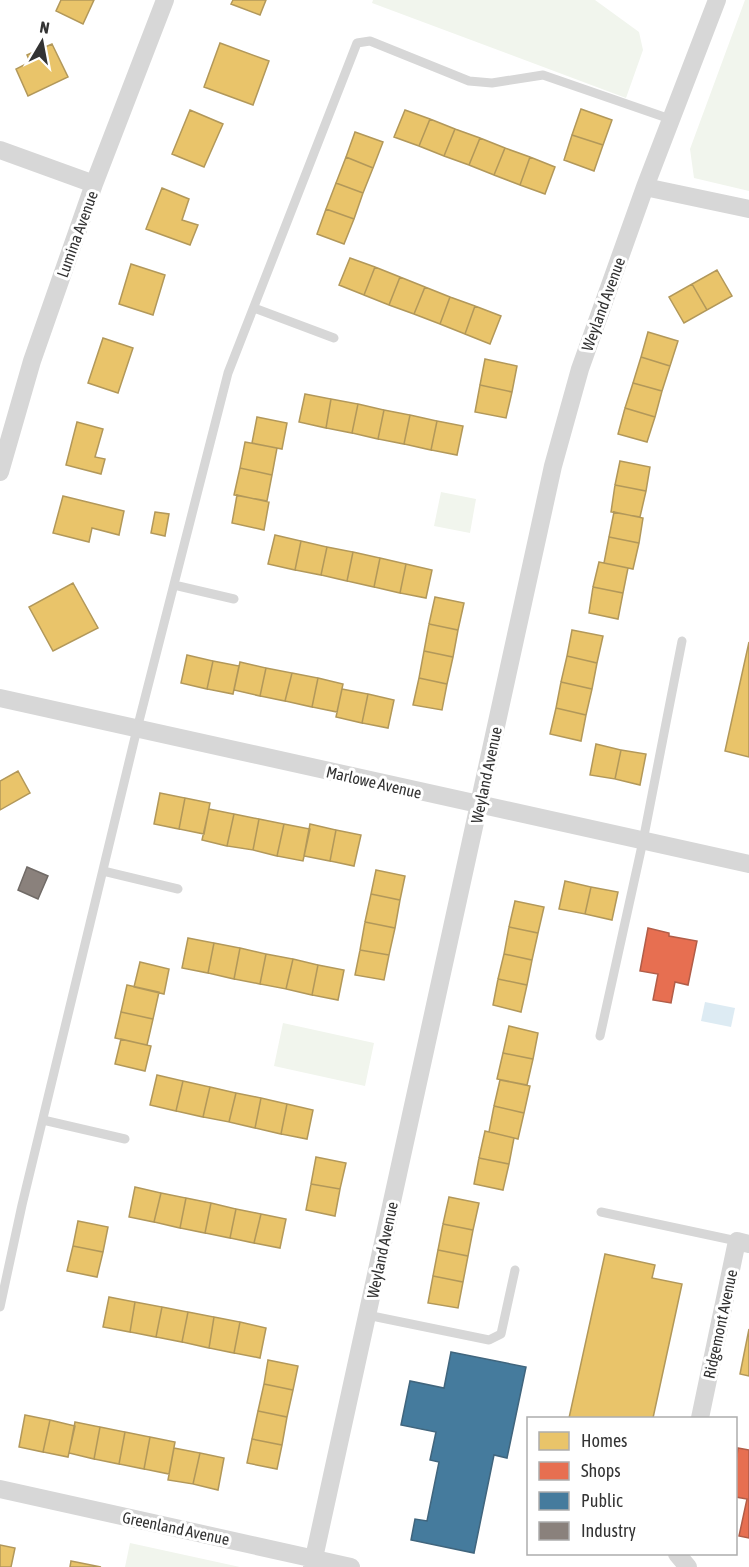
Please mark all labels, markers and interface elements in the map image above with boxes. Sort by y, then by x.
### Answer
north arrow [12,12,72,72]
text: N [38,18,51,37]
street label: Lumina Avenue [53,188,101,280]
street label: Weyland Avenue [578,255,629,354]
street label: Weyland Avenue [467,725,506,825]
street label: Marlowe Avenue [324,762,424,802]
street label: Weyland Avenue [363,1200,402,1300]
street label: Ridgemont Avenue [700,1268,741,1380]
legend [527,1417,737,1555]
text: Homes [581,1430,627,1451]
text: Shops [581,1460,621,1481]
text: Public [581,1490,623,1511]
street label: Greenland Avenue [121,1508,231,1548]
text: Industry [581,1520,636,1541]

